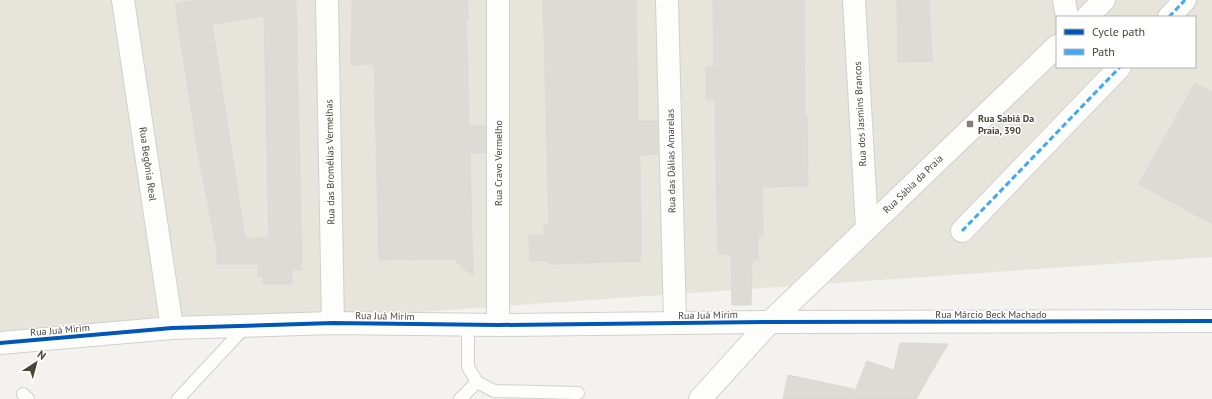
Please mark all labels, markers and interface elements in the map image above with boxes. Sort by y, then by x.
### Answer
legend [1056,16,1196,68]
text: Cycle path [1092,24,1145,39]
text: Path [1092,44,1115,59]
street label: Rua dos Jasmins Brancos [851,61,869,167]
street label: Rua das Bromélias Vermelhas [322,99,338,225]
street label: Rua das Dálias Amarelas [664,109,678,213]
place label: Rua Sabiá Da Praia, 390 [978,112,1034,137]
marker: Rua Sabiá Da Praia, 390 [965,119,975,129]
street label: Rua Cravo Vermelho [492,120,505,206]
street label: Rua Begônia Real [136,126,160,202]
street label: Rua Sábia da Praia [880,152,946,216]
street label: Rua Juá Mirim [678,308,738,322]
street label: Rua Márcio Beck Machado [935,308,1047,321]
street label: Rua Juá Mirim [355,309,415,323]
street label: Rua Juá Mirim [30,321,90,339]
north arrow [16,343,56,383]
text: N [35,347,49,363]

